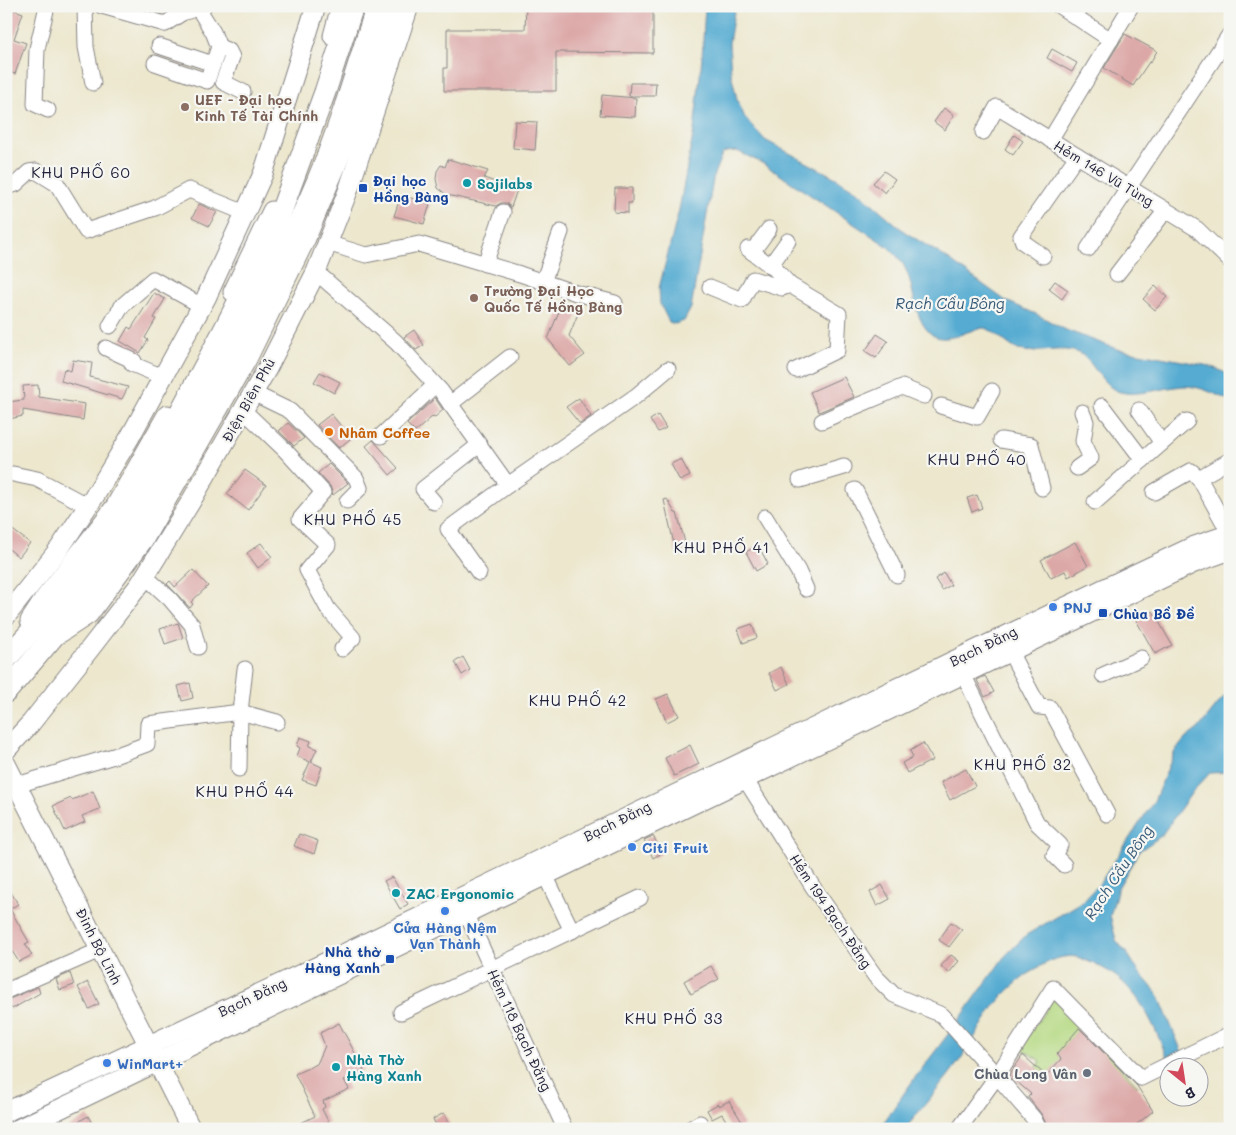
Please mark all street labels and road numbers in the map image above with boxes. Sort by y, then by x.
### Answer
street label: Hẻm 146 Vũ Tùng [1050,136,1158,210]
street label: Điện Biên Phủ [217,355,279,445]
street label: Bạch Đằng [946,622,1020,670]
street label: Bạch Đằng [580,797,654,845]
street label: Hẻm 194 Bạch Đằng [786,850,876,972]
street label: Đinh Bộ Lĩnh [72,905,126,988]
street label: Hẻm 118 Bạch Đằng [483,966,557,1094]
street label: Bạch Đằng [215,973,289,1021]

